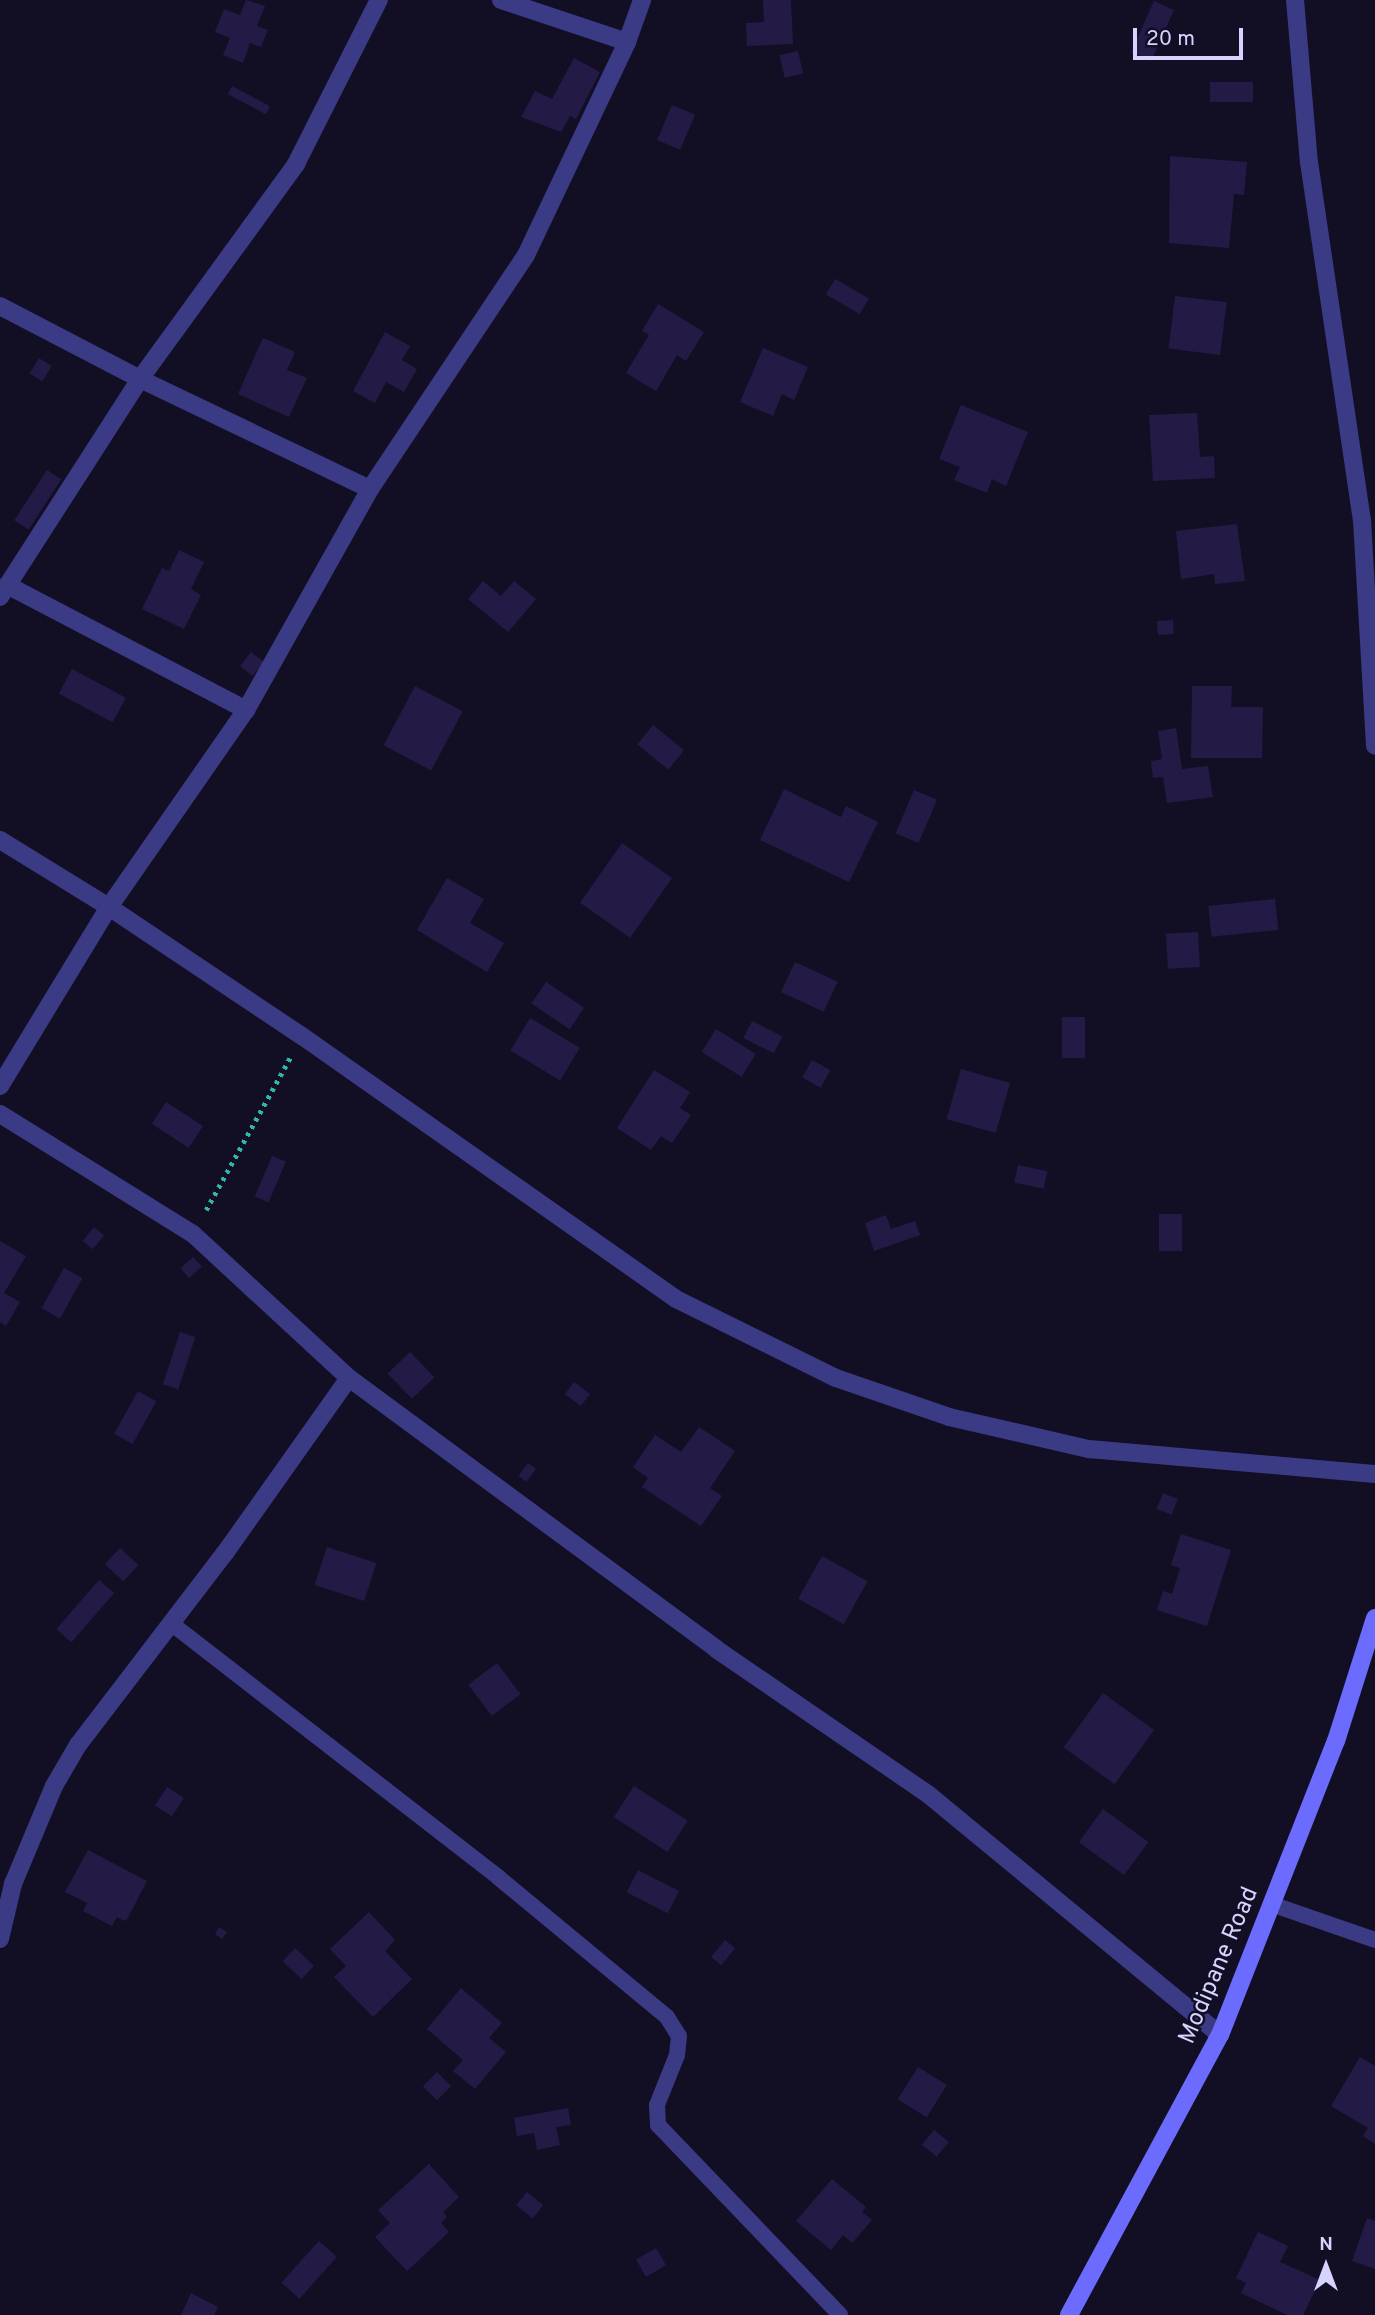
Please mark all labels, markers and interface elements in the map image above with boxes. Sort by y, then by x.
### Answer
scale bar [1137,14,1247,58]
text: 20 m [1146,26,1195,53]
street label: Modipane Road [1174,1883,1266,2049]
north arrow [1291,2231,1361,2301]
text: N [1319,2233,1333,2257]

